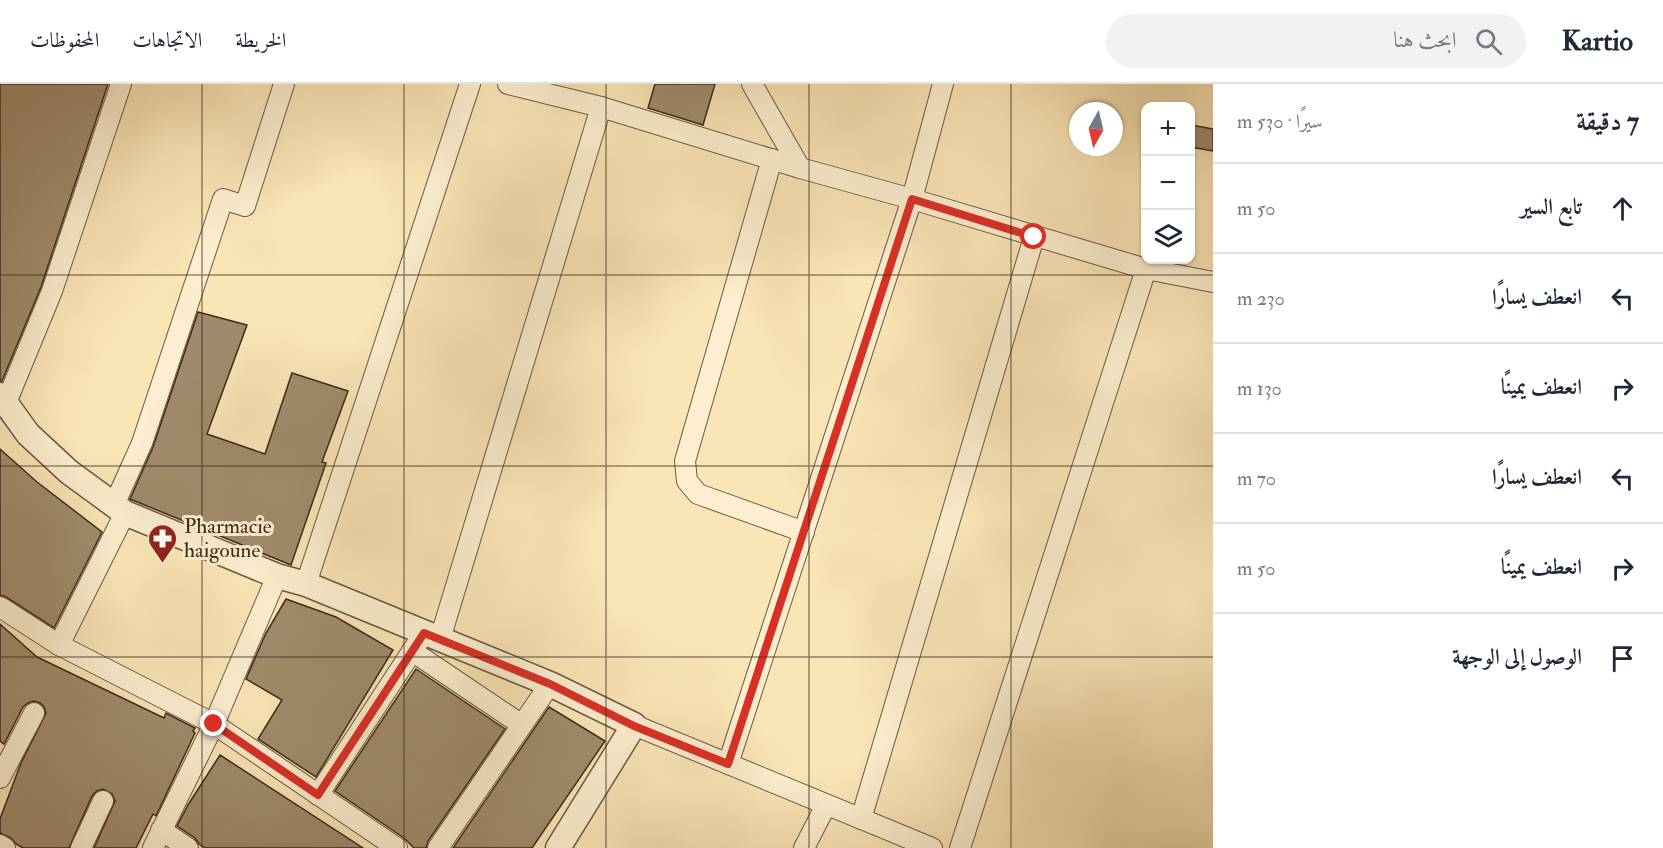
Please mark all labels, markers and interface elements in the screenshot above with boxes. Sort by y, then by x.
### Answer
search box [1106,14,1526,68]
text: Kartio [1562,24,1633,59]
icon: search [1472,25,1505,58]
text: ابحث هنا [1393,26,1457,54]
text: المحفوظات [30,27,99,54]
text: الاتجاهات [132,27,202,54]
text: الخريطة [235,27,286,54]
north arrow [1069,102,1123,156]
map controls [1141,102,1195,264]
button: + [1141,102,1195,156]
text: 7 دقيقة [1576,106,1639,138]
text: سيرًا · 530 m [1237,109,1323,134]
button: − [1141,156,1195,210]
icon: ahead [1606,192,1639,225]
text: تابع السير [1520,193,1582,221]
text: 50 m [1237,196,1276,221]
button: layers [1141,210,1195,264]
route start [1020,223,1046,249]
icon: left [1606,282,1639,315]
text: انعطف يسارًا [1492,283,1582,311]
text: 230 m [1237,286,1285,311]
icon: right [1606,372,1639,405]
text: انعطف يمينًا [1501,373,1582,401]
text: 130 m [1237,376,1282,401]
icon: left [1606,462,1639,495]
text: انعطف يسارًا [1492,463,1582,491]
text: 70 m [1237,466,1276,491]
place label: Pharmacie haigoune [184,513,272,564]
pharmacy icon: Pharmacie haigoune [147,522,179,564]
icon: right [1606,552,1639,585]
text: انعطف يمينًا [1501,553,1582,581]
text: 50 m [1237,556,1276,581]
icon: arrive [1606,642,1639,675]
text: الوصول إلى الوجهة [1452,643,1582,671]
route end [200,710,226,736]

